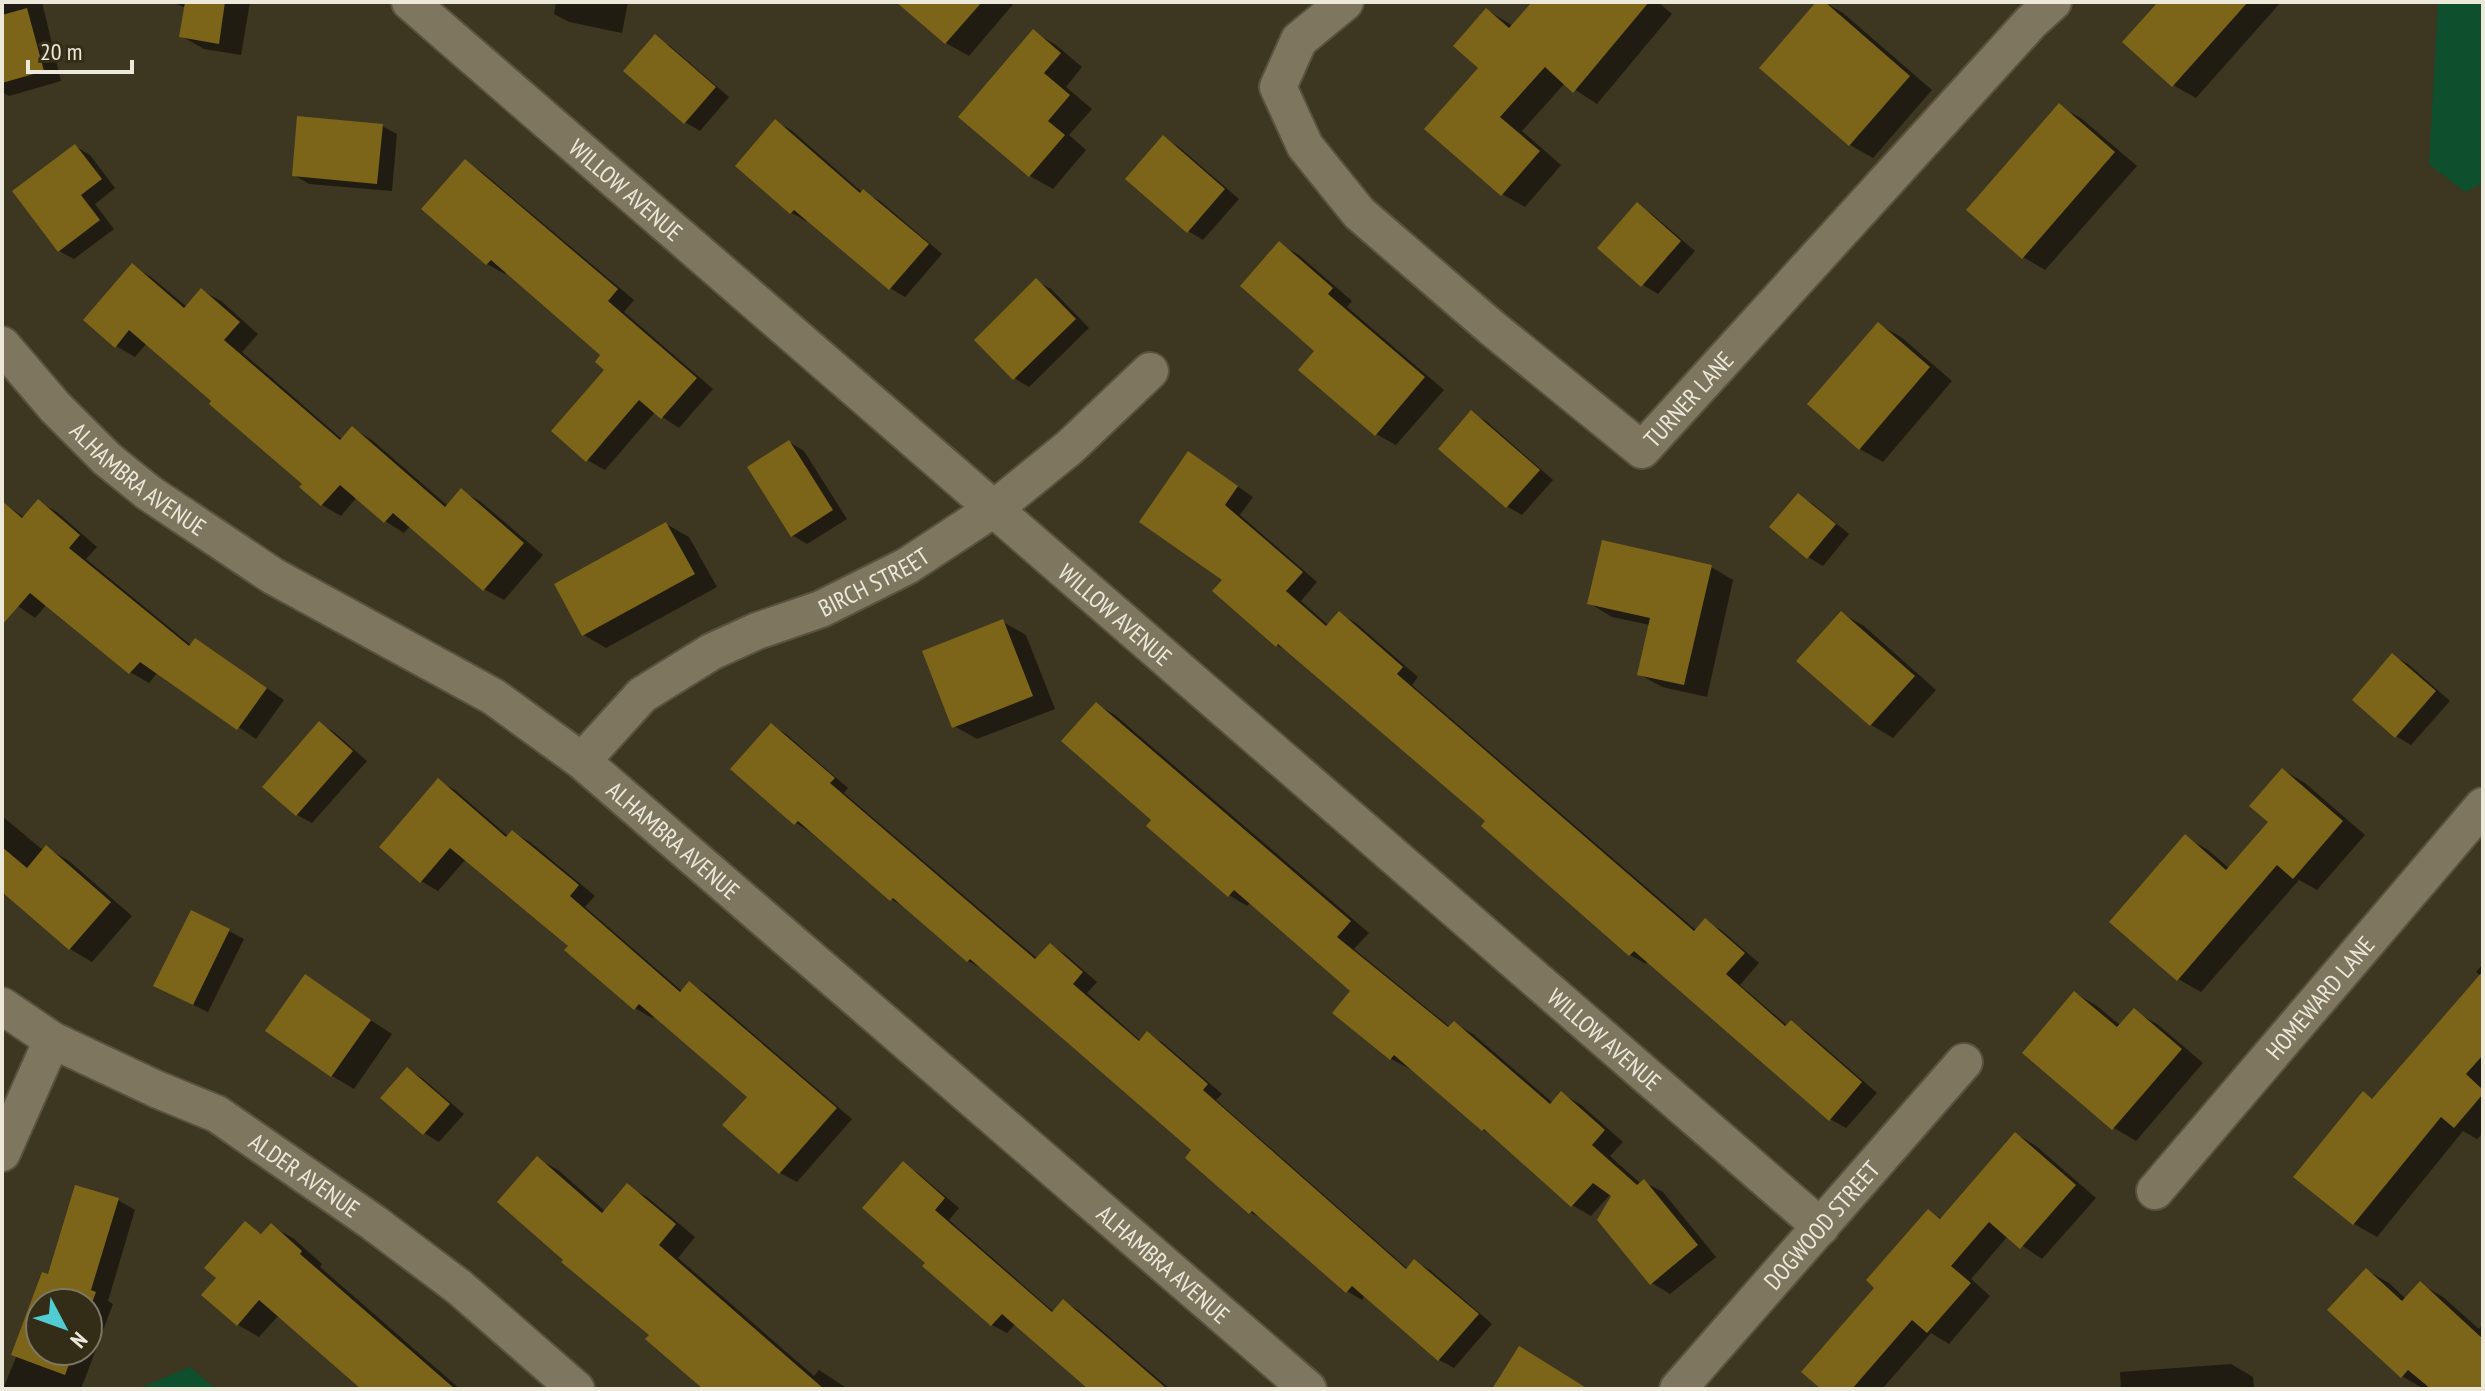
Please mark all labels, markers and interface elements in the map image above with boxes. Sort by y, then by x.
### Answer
scale bar [28,24,132,74]
text: 20 m [40,36,82,67]
street label: WILLOW AVENUE [563,132,689,247]
street label: TURNER LANE [1637,345,1740,454]
street label: ALHAMBRA AVENUE [64,416,212,542]
street label: BIRCH STREET [813,540,935,623]
street label: WILLOW AVENUE [1052,556,1179,672]
street label: ALHAMBRA AVENUE [601,774,746,906]
street label: HOMEWARD LANE [2258,930,2381,1066]
street label: WILLOW AVENUE [1541,981,1668,1097]
street label: ALDER AVENUE [243,1126,366,1224]
street label: DOGWOOD STREET [1757,1154,1886,1296]
street label: ALHAMBRA AVENUE [1091,1198,1236,1330]
north arrow [24,1287,104,1367]
text: N [65,1326,94,1354]

